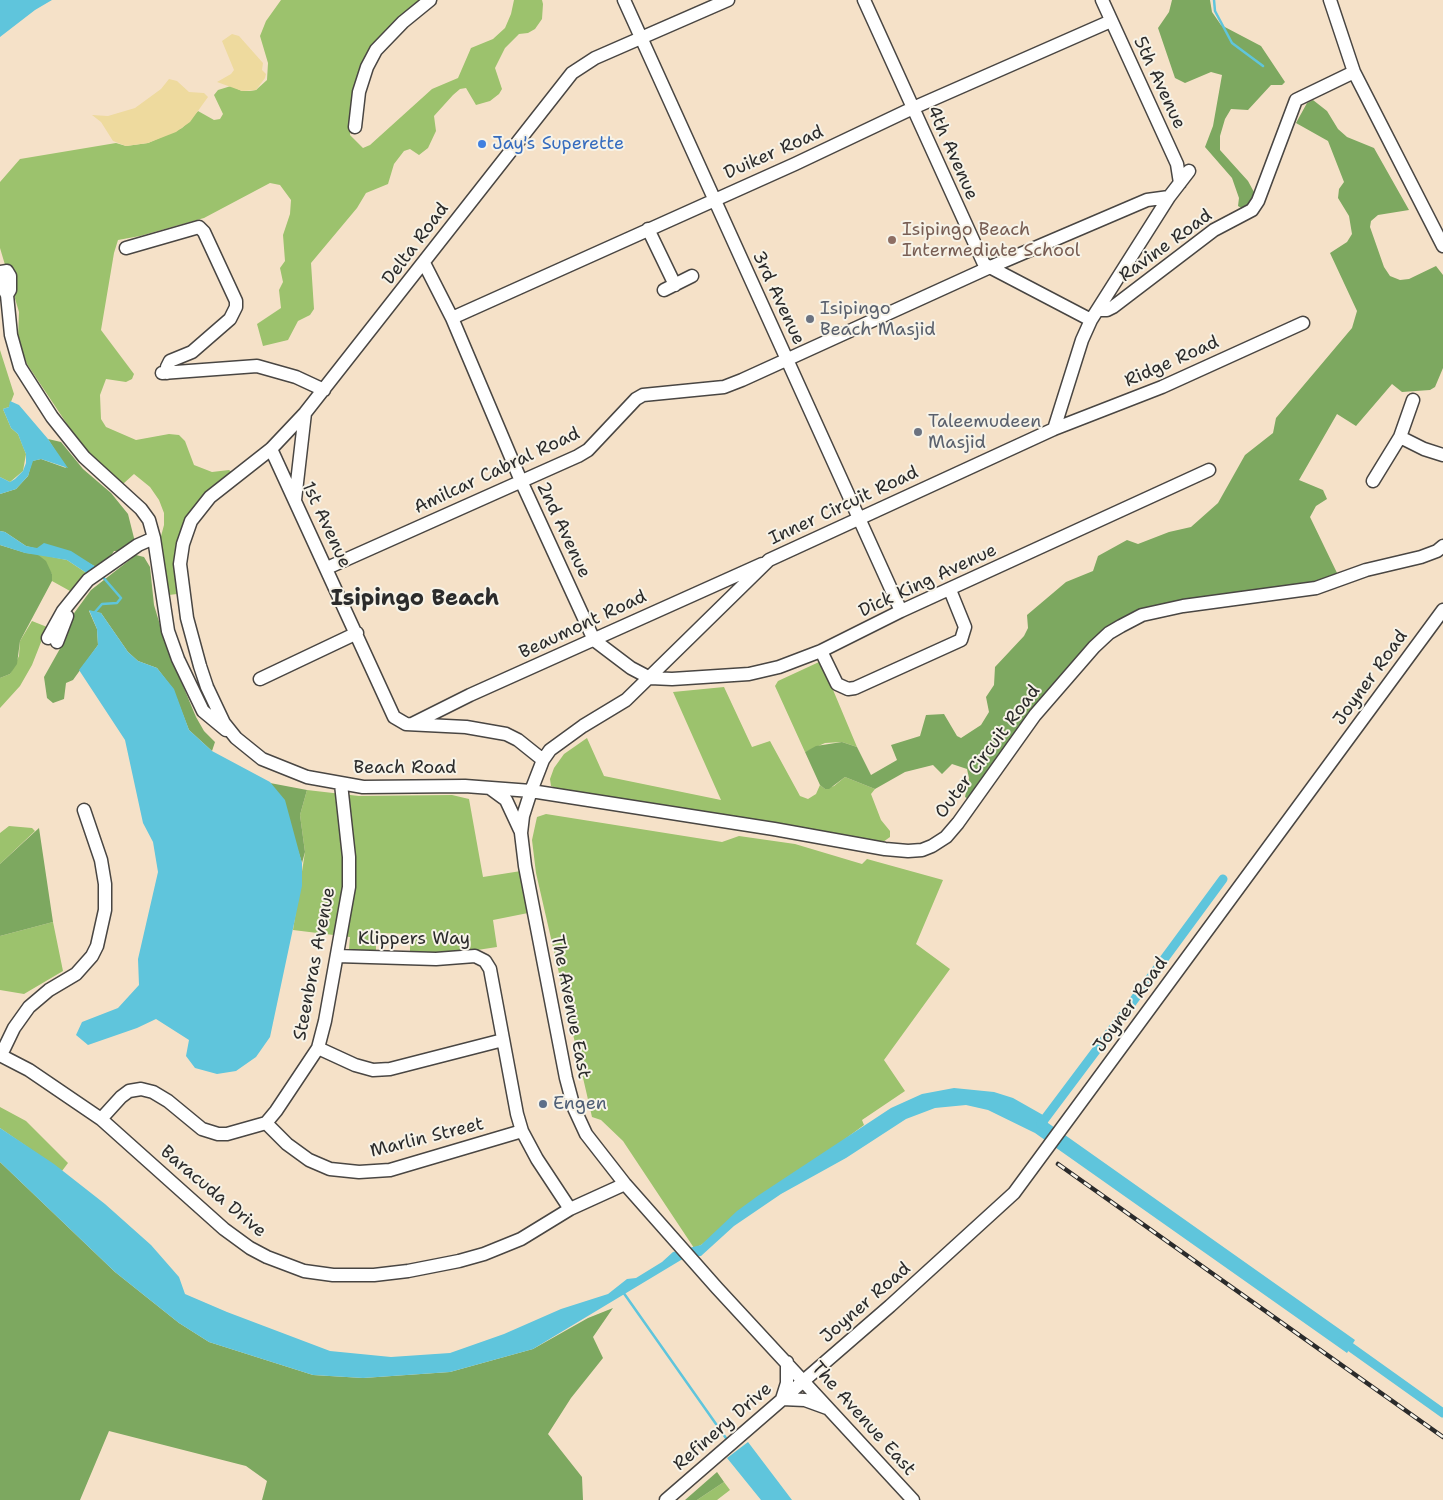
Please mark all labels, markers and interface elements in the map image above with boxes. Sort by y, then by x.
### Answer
street label: 5th Avenue [1128,33,1190,133]
street label: 4th Avenue [922,103,982,203]
street label: Duiker Road [721,121,827,185]
place label: Jay's Superette [492,133,624,155]
marker: Jay's Superette [476,138,488,150]
street label: Delta Road [378,199,454,289]
street label: Ravine Road [1115,205,1217,287]
place label: Isipingo Beach Intermediate School [902,219,1080,262]
marker: Isipingo Beach Intermediate School [886,234,898,246]
street label: 3rd Avenue [747,248,809,348]
place label: Isipingo Beach Masjid [820,298,936,340]
marker: Isipingo Beach Masjid [804,313,816,325]
street label: Ridge Road [1122,332,1222,392]
place label: Taleemudeen Masjid [928,411,1041,454]
street label: Amilcar Cabral Road [411,423,583,519]
marker: Taleemudeen Masjid [912,426,924,438]
street label: Inner Circuit Road [766,462,922,550]
street label: 1st Avenue [297,478,355,572]
street label: 2nd Avenue [531,478,595,582]
street label: Dick King Avenue [856,540,1000,622]
district label: Isipingo Beach [331,586,499,612]
street label: Beaumont Road [516,586,650,664]
street label: Joyner Road [1329,626,1413,730]
street label: Outer Circuit Road [931,681,1045,823]
street label: Beach Road [354,757,456,779]
street label: Steenbras Avenue [290,885,340,1043]
street label: Klippers Way [358,928,470,950]
street label: The Avenue East [545,933,595,1081]
street label: Joyner Road [1089,953,1173,1057]
place label: Engen [553,1093,607,1115]
marker: Engen [537,1098,549,1110]
street label: Marlin Street [368,1113,486,1163]
street label: Baracuda Drive [156,1141,270,1243]
street label: Joyner Road [817,1258,915,1348]
street label: The Avenue East [806,1358,920,1480]
street label: Refinery Drive [669,1378,777,1476]

